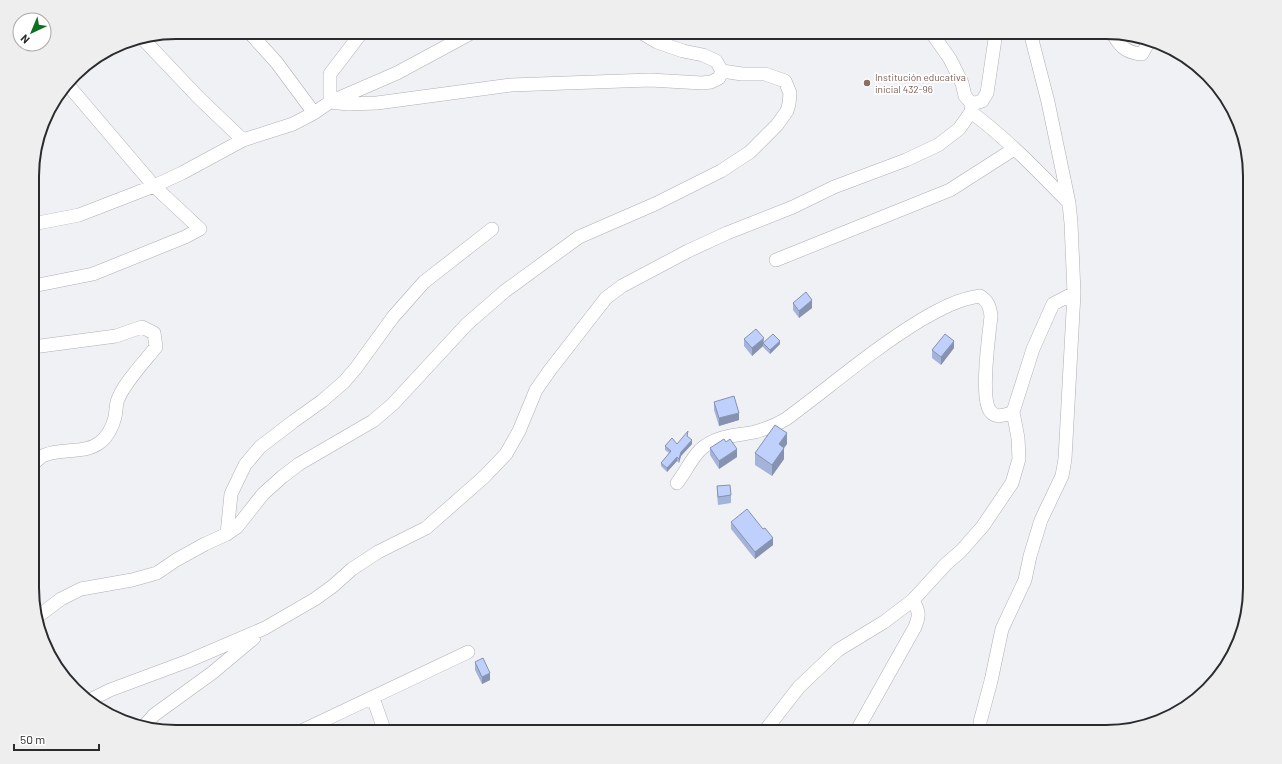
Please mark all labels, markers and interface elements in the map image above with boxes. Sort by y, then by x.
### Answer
north arrow [12,12,52,52]
text: N [18,32,32,47]
place label: Institución educativa inicial 432-96 [875,71,966,95]
marker: Institución educativa inicial 432-96 [862,78,872,88]
scale bar [14,726,99,752]
text: 50 m [20,732,45,746]

